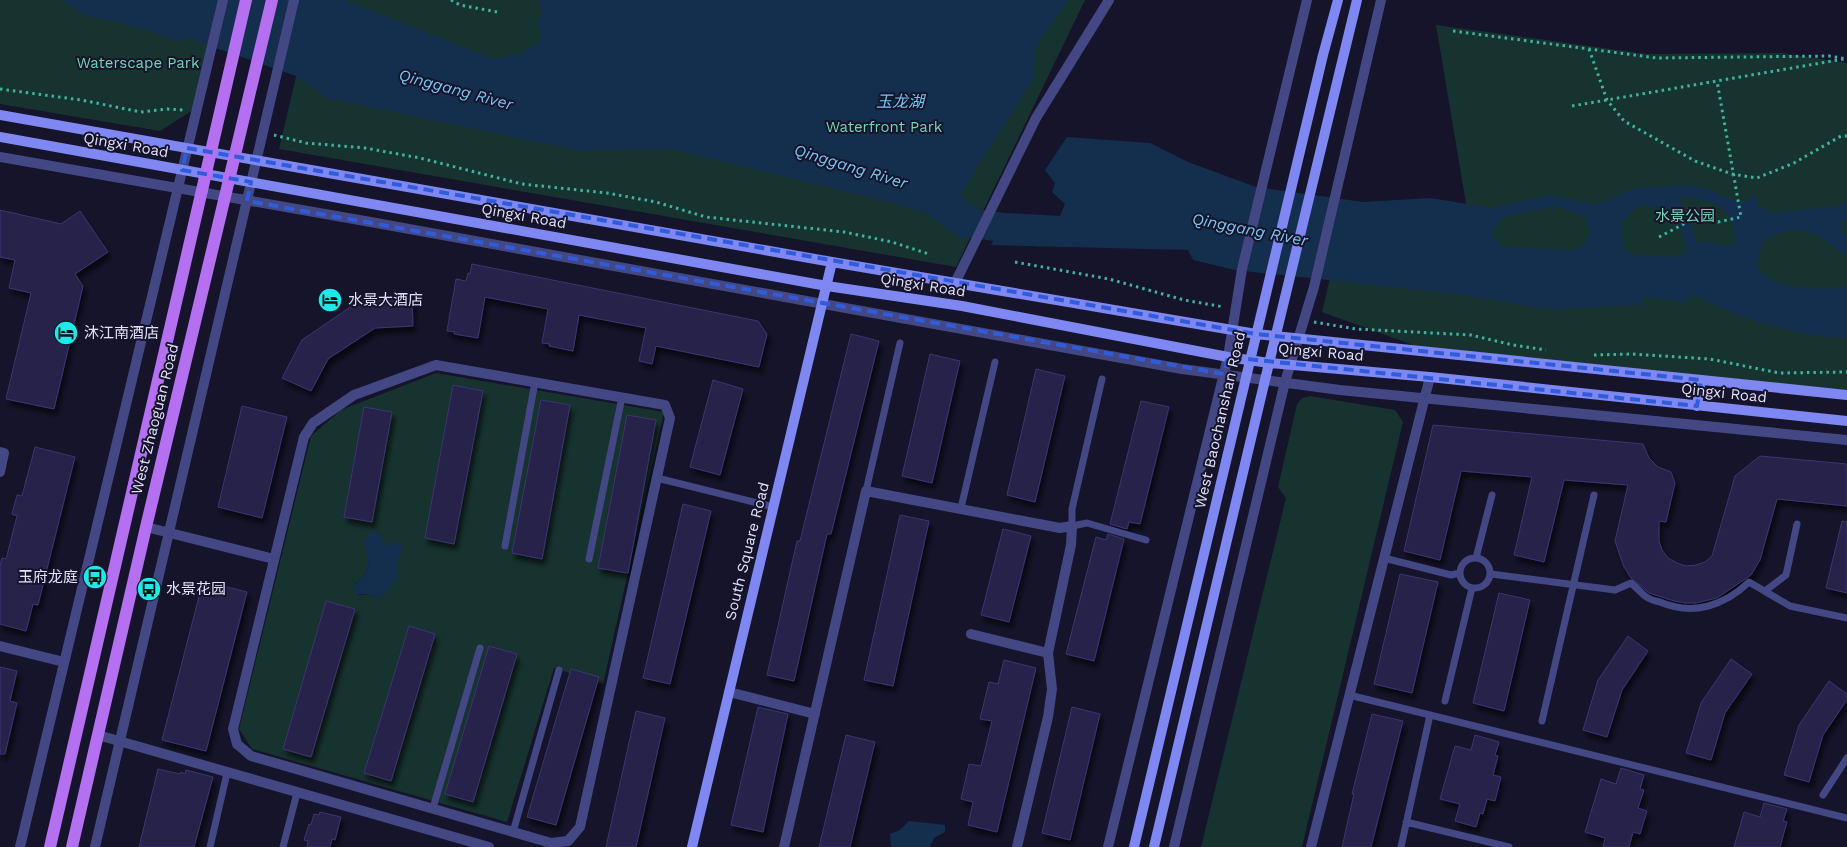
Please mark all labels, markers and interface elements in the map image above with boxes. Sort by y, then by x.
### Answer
park label: Waterscape Park [77,54,200,72]
water label: Qinggang River [397,65,516,114]
water label: 玉龙湖 [876,92,927,111]
park label: Waterfront Park [826,118,943,136]
street label: Qingxi Road [82,129,170,161]
water label: Qinggang River [792,140,911,193]
street label: Qingxi Road [480,200,568,232]
park label: 水景公园 [1655,207,1715,225]
water label: Qinggang River [1190,209,1310,250]
street label: Qingxi Road [879,269,967,301]
hotel icon: 水景大酒店 [317,287,343,313]
place label: 水景大酒店 [348,291,423,309]
hotel icon: 沐江南酒店 [53,320,79,346]
place label: 沐江南酒店 [84,324,159,342]
street label: West Baochanshan Road [1191,330,1249,510]
street label: Qingxi Road [1277,339,1365,365]
street label: West Zhaoguan Road [128,342,182,496]
street label: Qingxi Road [1680,380,1768,406]
street label: South Square Road [721,480,773,622]
bus stop icon: 玉府龙庭 [82,564,108,590]
place label: 玉府龙庭 [18,568,78,586]
bus stop icon: 水景花园 [136,576,162,602]
place label: 水景花园 [166,580,226,598]

